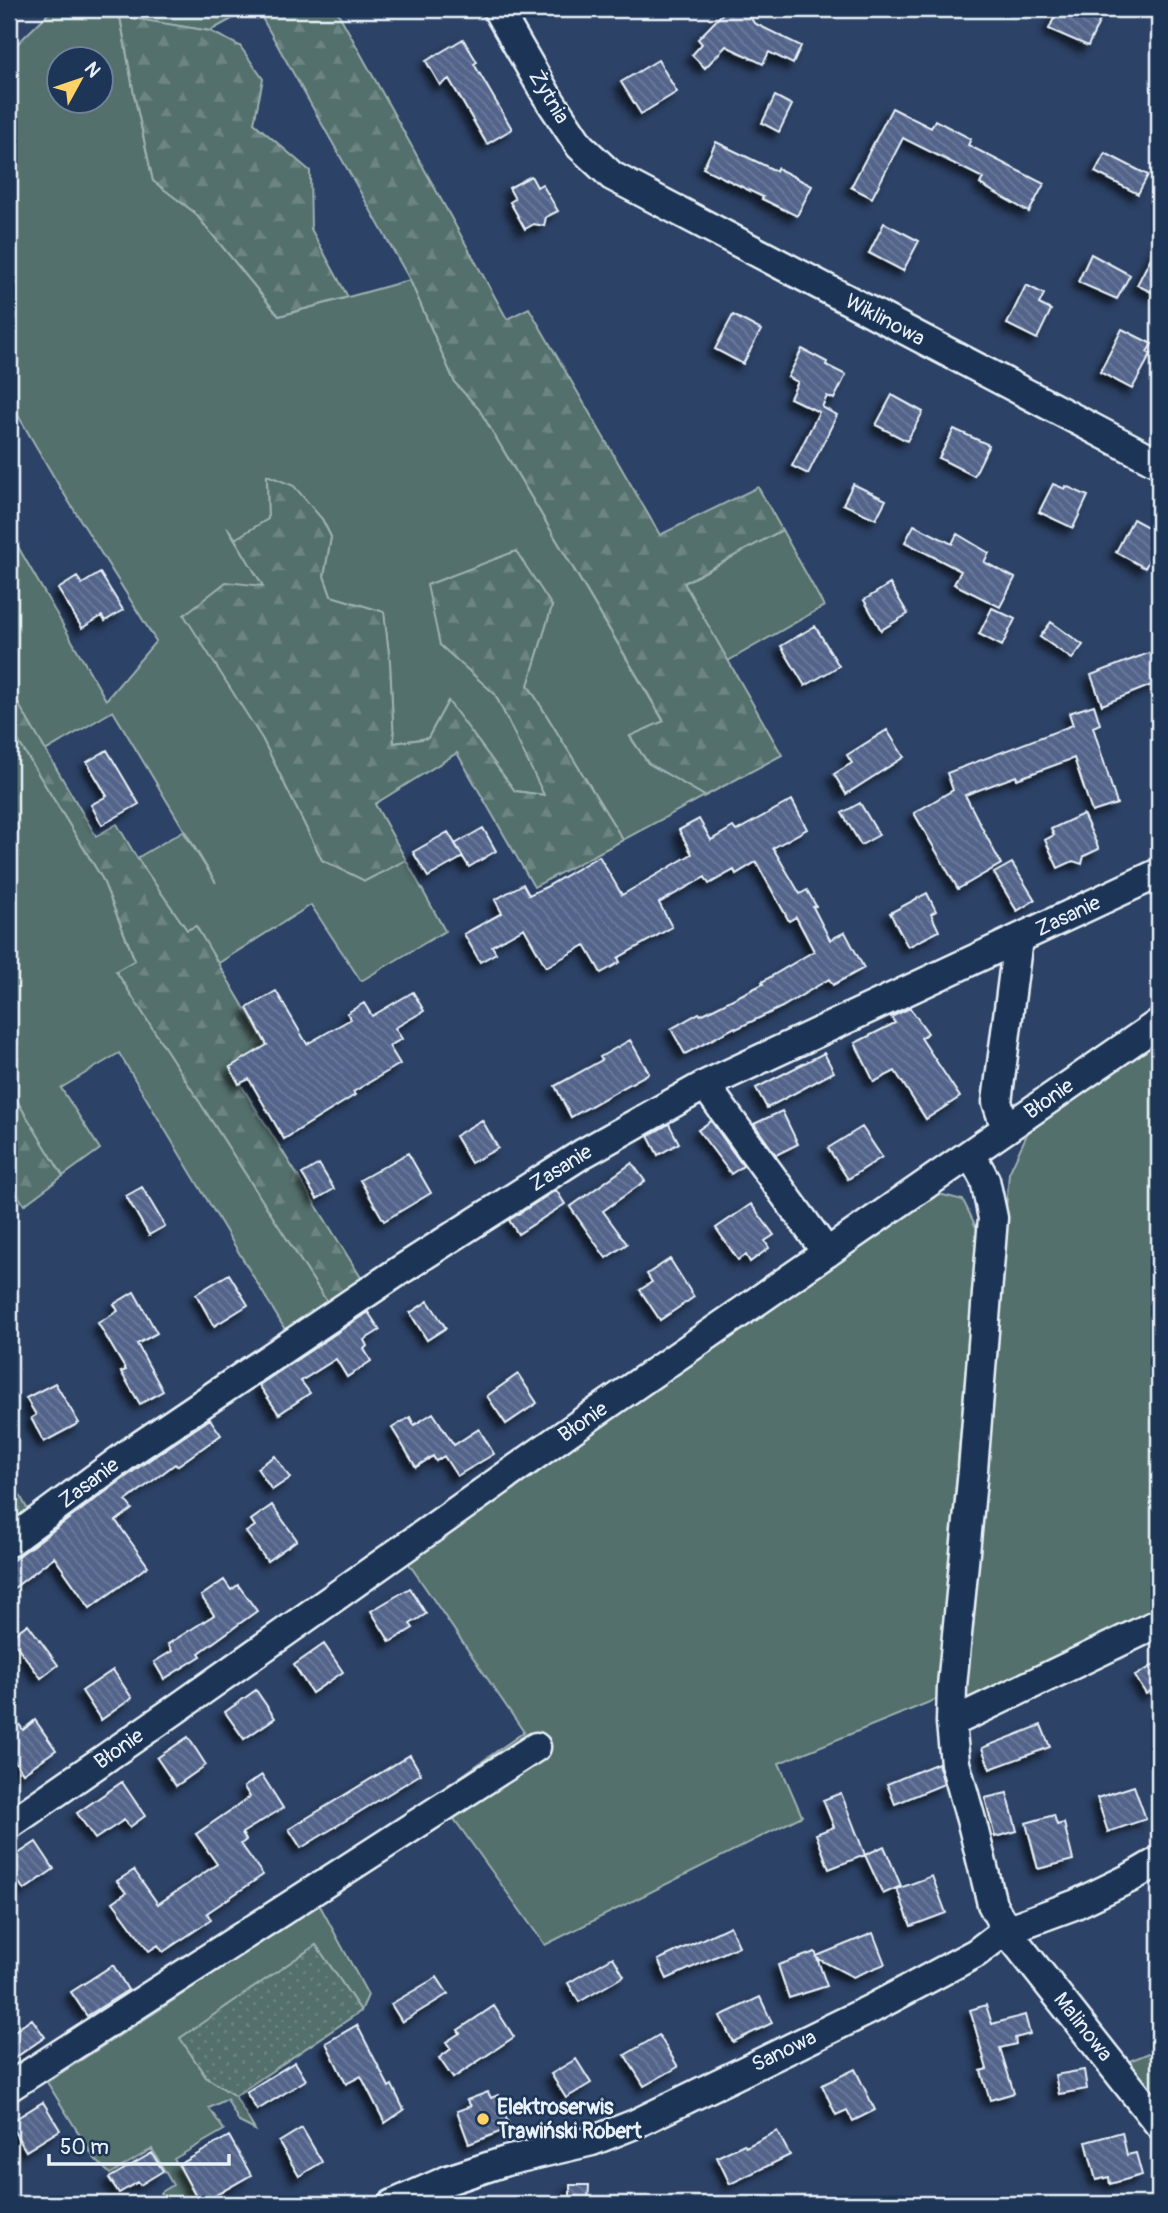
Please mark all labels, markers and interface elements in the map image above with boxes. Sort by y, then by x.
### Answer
north arrow [46,46,116,116]
text: N [79,57,106,82]
street label: Żytnia [523,65,575,129]
street label: Wiklinowa [841,288,929,352]
street label: Zasanie [1031,889,1105,943]
street label: Błonie [1019,1072,1079,1126]
street label: Zasanie [525,1138,598,1198]
street label: Błonie [553,1395,613,1449]
street label: Zasanie [53,1451,125,1514]
street label: Błonie [89,1722,149,1776]
street label: Malinowa [1048,1987,1118,2067]
street label: Sanowa [747,2024,821,2078]
place label: Elektroserwis Trawiński Robert [496,2094,642,2145]
marker: Elektroserwis Trawiński Robert [475,2111,491,2127]
scale bar [49,2122,229,2166]
text: 50 m [60,2134,109,2161]

